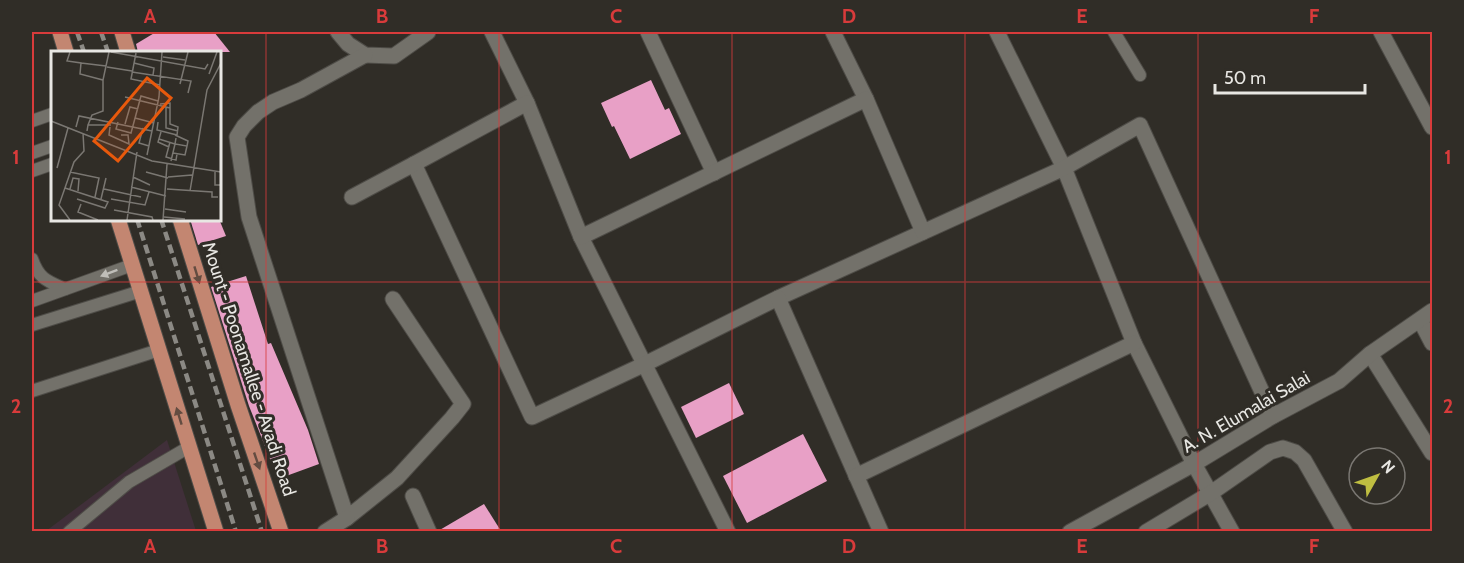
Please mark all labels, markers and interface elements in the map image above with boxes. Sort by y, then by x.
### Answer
text: A [144,4,157,28]
text: B [376,4,388,28]
text: C [610,4,622,28]
text: D [842,4,856,28]
text: E [1076,4,1088,28]
text: F [1309,4,1320,28]
inset map [51,51,220,220]
scale bar [1215,57,1365,95]
text: 50 m [1224,67,1266,89]
text: 1 [12,145,20,169]
text: 1 [1444,145,1452,169]
street label: Mount - Poonamallee - Avadi Road [197,239,301,499]
one-way arrow [193,266,202,284]
one-way arrow [100,269,118,279]
street label: A. N. Elumalai Salai [1178,366,1314,458]
text: 2 [11,394,21,418]
text: 2 [1443,394,1453,418]
one-way arrow [174,406,184,424]
north arrow [1347,446,1407,506]
one-way arrow [252,452,262,470]
text: N [1377,456,1399,477]
text: A [144,534,157,558]
text: B [376,534,388,558]
text: C [610,534,622,558]
text: D [842,534,856,558]
text: E [1076,534,1088,558]
text: F [1309,534,1320,558]

